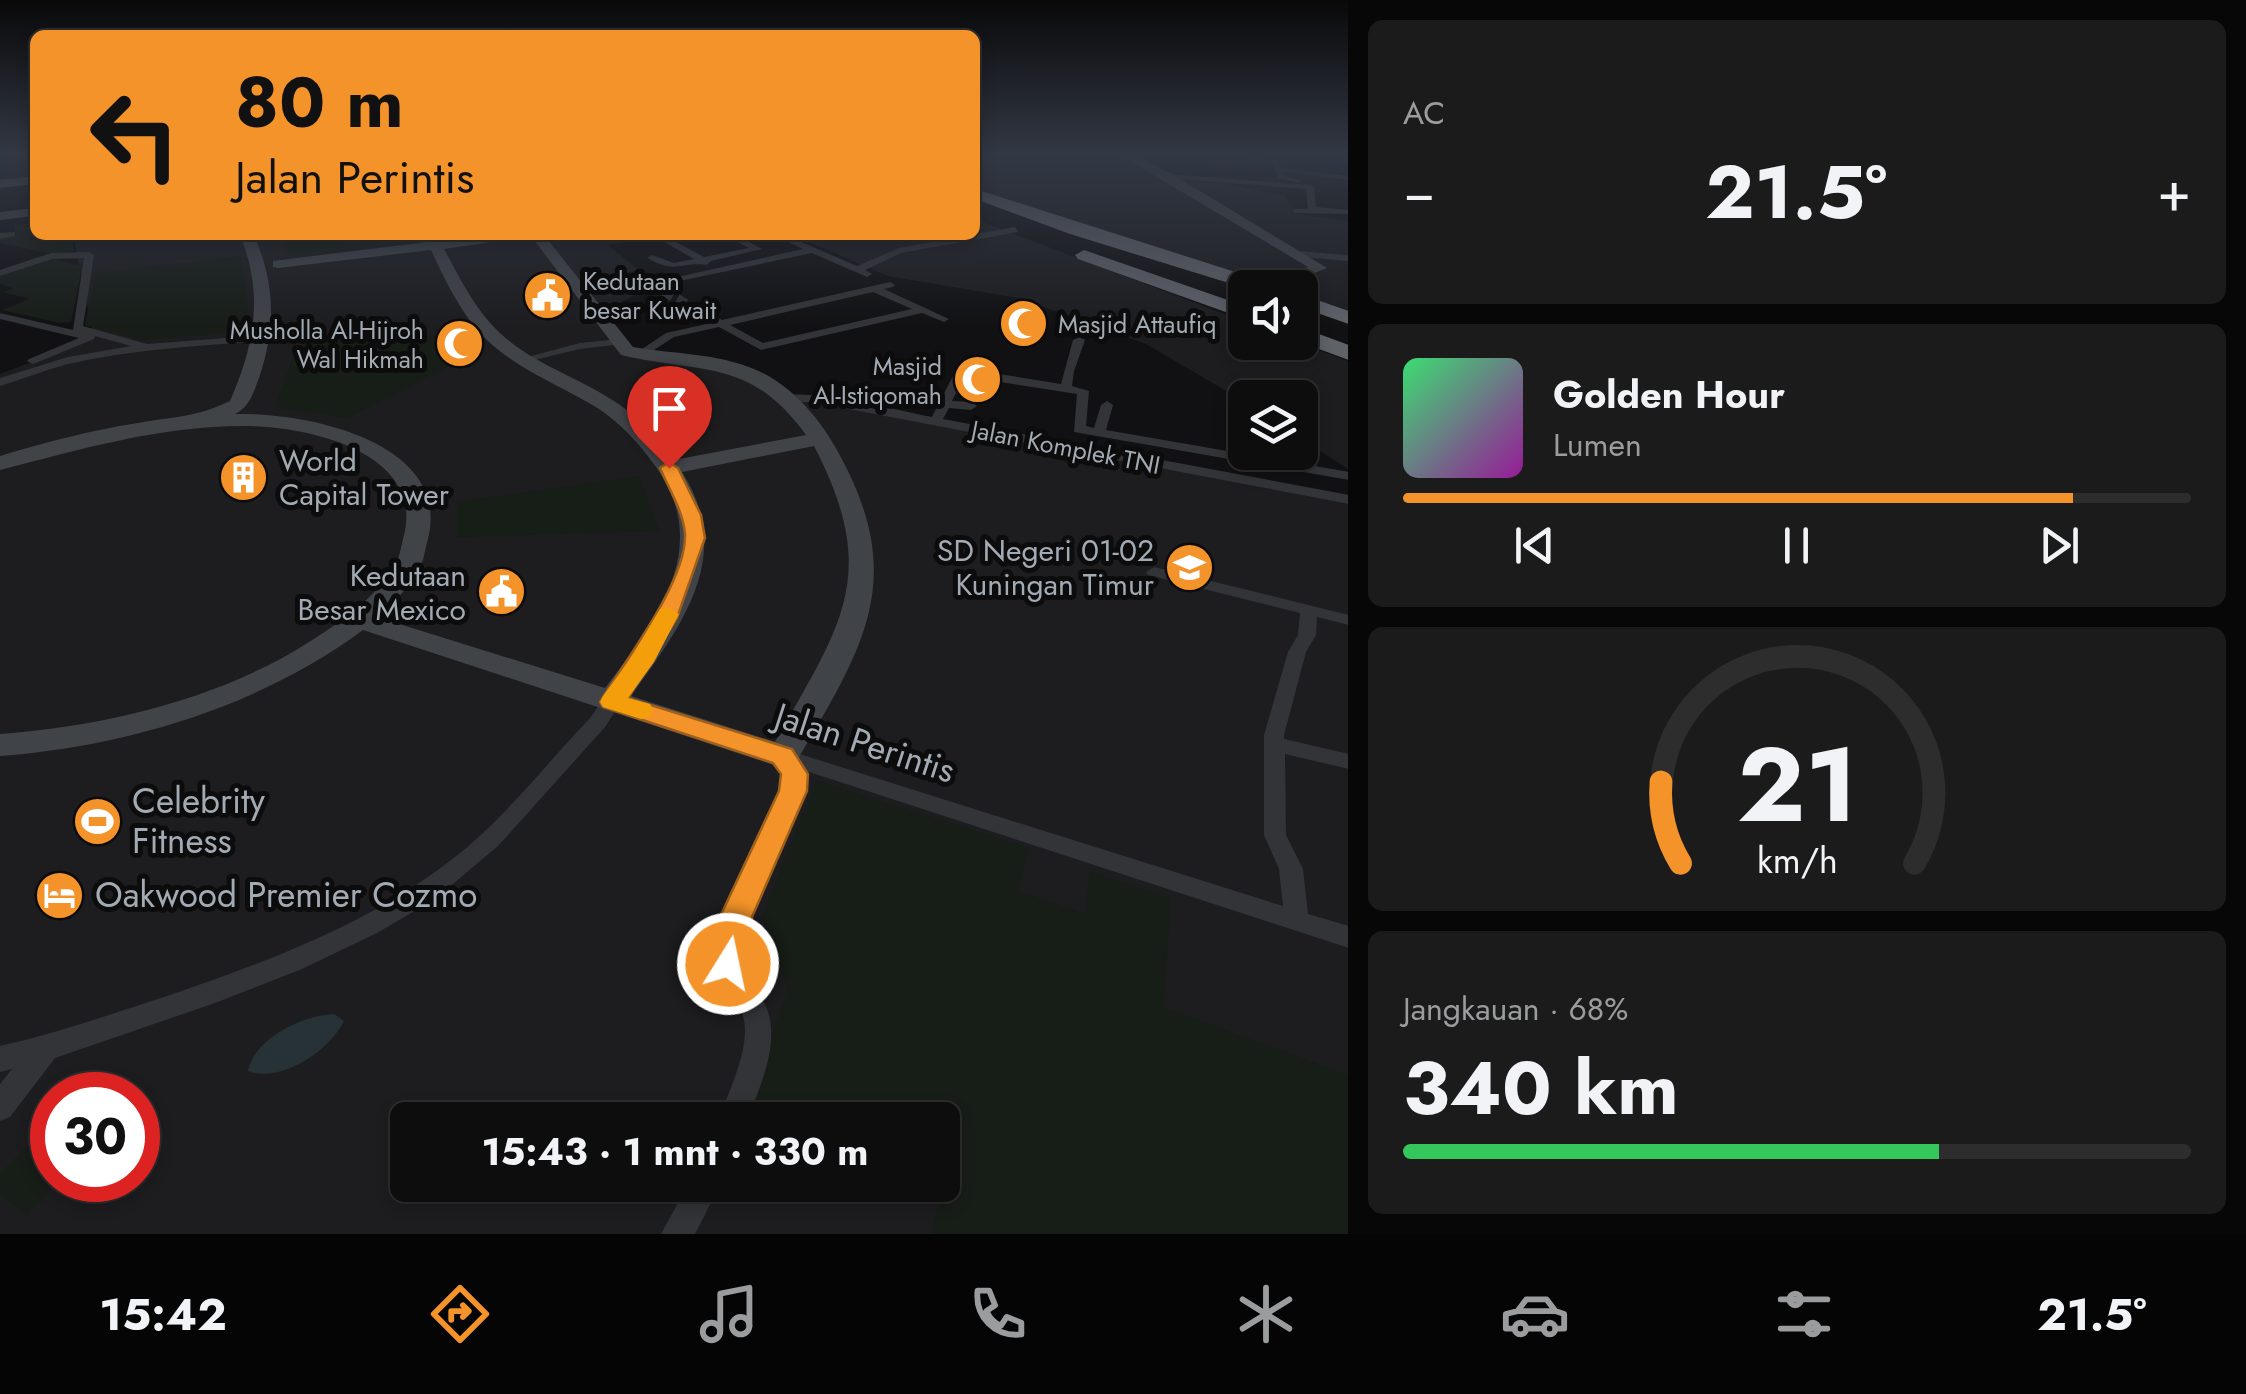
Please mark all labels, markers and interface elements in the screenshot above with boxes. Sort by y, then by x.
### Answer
text: 80 m [235,52,404,153]
icon: left [70,70,200,200]
text: AC [1403,90,1445,136]
text: 21.5° [1705,138,1887,246]
text: Jalan Perintis [235,145,474,210]
text: − [1403,152,1435,232]
text: + [2157,152,2191,232]
place label: Kedutaan besar Kuwait [583,263,716,328]
public building icon: Kedutaan besar Kuwait [522,269,574,321]
map controls [1228,270,1318,470]
button: sound [1228,270,1318,360]
mosque icon: Masjid Attaufiq [997,298,1049,350]
place label: Masjid Attaufiq [1058,306,1216,342]
place label: Musholla Al-Hijroh Wal Hikmah [230,312,424,377]
mosque icon: Musholla Al-Hijroh Wal Hikmah [433,318,485,370]
place label: Masjid Al-Istiqomah [813,348,942,413]
mosque icon: Masjid Al-Istiqomah [951,354,1003,406]
pin [627,366,712,469]
text: Golden Hour [1553,367,1785,422]
button: layers [1228,380,1318,470]
icon: arrive [642,381,697,436]
street label: Jalan Komplek TNI [966,410,1163,483]
text: Lumen [1553,422,1642,468]
place label: World Capital Tower [279,439,450,516]
building icon: World Capital Tower [218,451,270,503]
icon: previous [1507,518,1562,573]
icon: pause [1769,518,1824,573]
icon: next [2032,518,2087,573]
place label: SD Negeri 01-02 Kuningan Timur [937,529,1155,606]
school or university icon: SD Negeri 01-02 Kuningan Timur [1163,541,1215,593]
place label: Kedutaan Besar Mexico [298,554,466,631]
public building icon: Kedutaan Besar Mexico [475,566,527,618]
street label: Jalan Perintis [765,689,961,796]
text: 21 [1736,710,1858,860]
place label: Celebrity Fitness [132,776,266,866]
sports icon: Celebrity Fitness [71,795,123,847]
text: km/h [1757,835,1837,886]
hotel icon: Oakwood Premier Cozmo [34,869,86,921]
place label: Oakwood Premier Cozmo [95,870,477,920]
position arrow [676,912,780,1016]
text: Jangkauan · 68% [1403,986,1628,1032]
text: 340 km [1403,1034,1679,1142]
speed limit sign: 30 [30,1072,160,1202]
text: 15:43 · 1 mnt · 330 m [481,1124,869,1179]
icon: directions [425,1279,495,1349]
icon: music [694,1279,764,1349]
icon: phone [963,1279,1033,1349]
icon: climate [1231,1279,1301,1349]
icon: car [1500,1279,1570,1349]
icon: filters [1769,1279,1839,1349]
text: 15:42 [99,1282,227,1347]
text: 21.5° [2037,1282,2147,1347]

